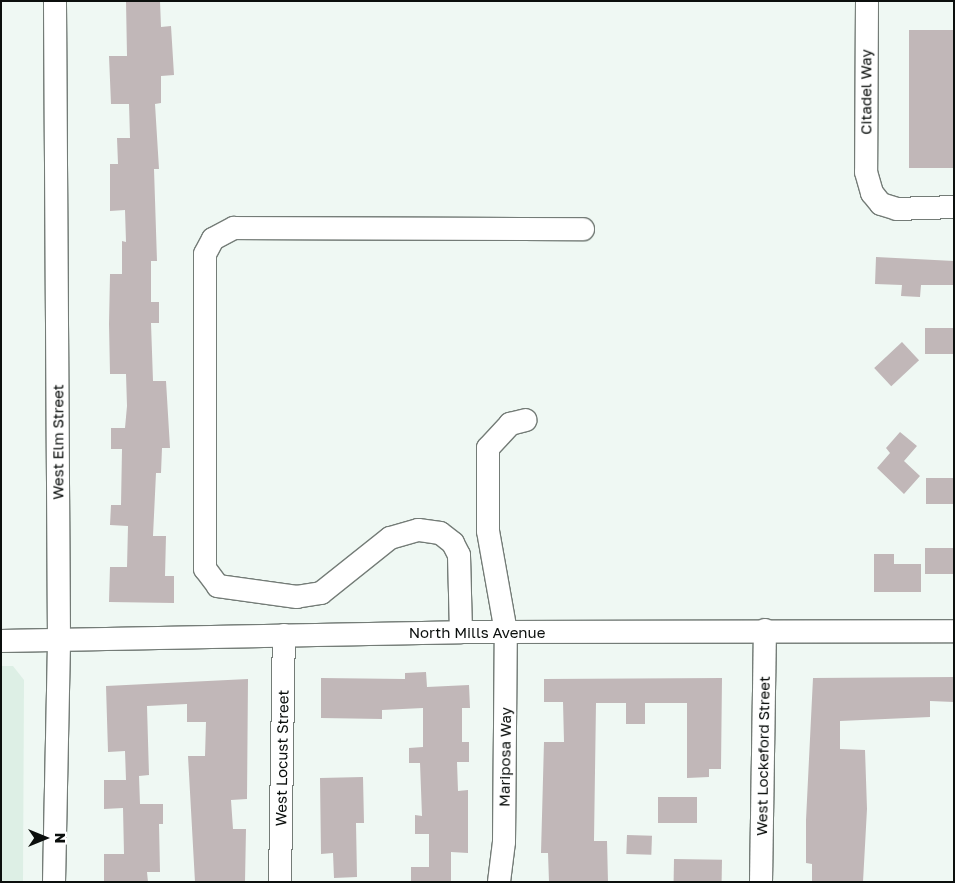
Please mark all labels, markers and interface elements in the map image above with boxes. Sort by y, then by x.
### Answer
street label: Citadel Way [857,49,875,135]
street label: West Elm Street [49,384,67,500]
street label: North Mills Avenue [409,624,545,642]
street label: West Lockeford Street [753,676,773,836]
street label: West Locust Street [272,689,292,827]
street label: Mariposa Way [495,707,515,807]
north arrow [20,813,70,863]
text: N [52,833,69,843]

